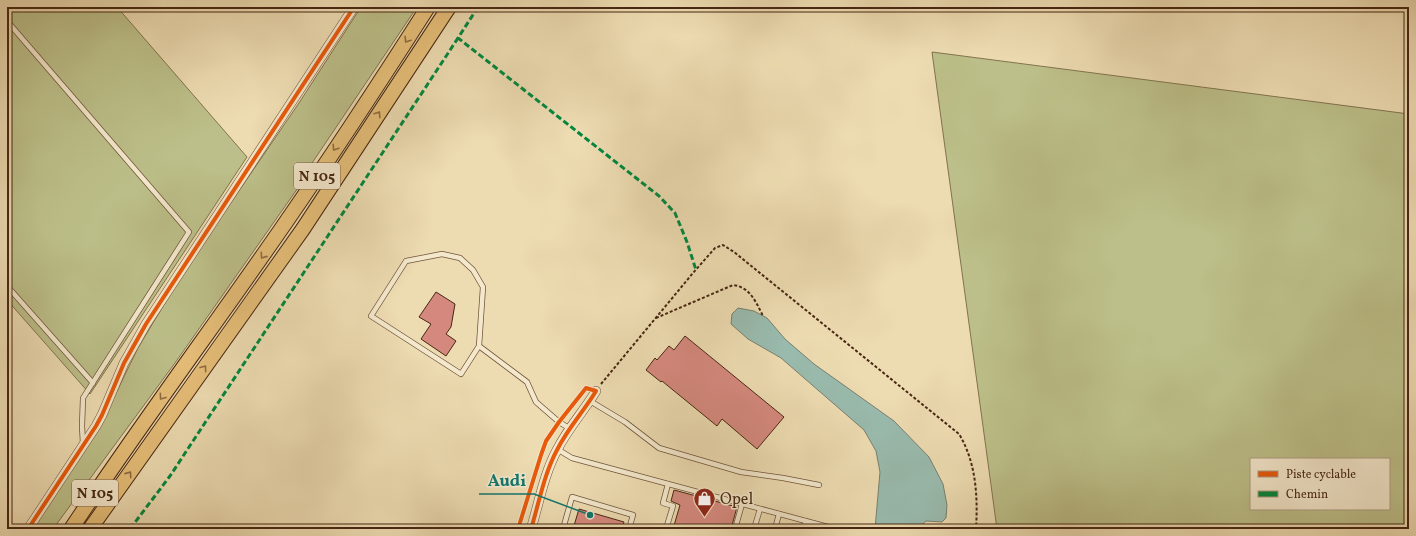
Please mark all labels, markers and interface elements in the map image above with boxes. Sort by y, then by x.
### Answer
one-way arrow [404,36,412,43]
one-way arrow [374,112,381,119]
one-way arrow [333,144,340,151]
road number: N 105 [294,163,340,189]
one-way arrow [261,251,268,258]
one-way arrow [199,366,206,373]
one-way arrow [160,393,167,400]
legend [1250,458,1390,510]
callout: Audi [479,465,534,494]
text: Piste cyclable [1286,467,1356,483]
text: Audi [488,470,526,493]
one-way arrow [124,471,131,478]
road number: N 105 [72,480,118,506]
shop icon: Opel [692,485,718,518]
text: Chemin [1286,487,1328,503]
place label: Opel [720,489,753,511]

